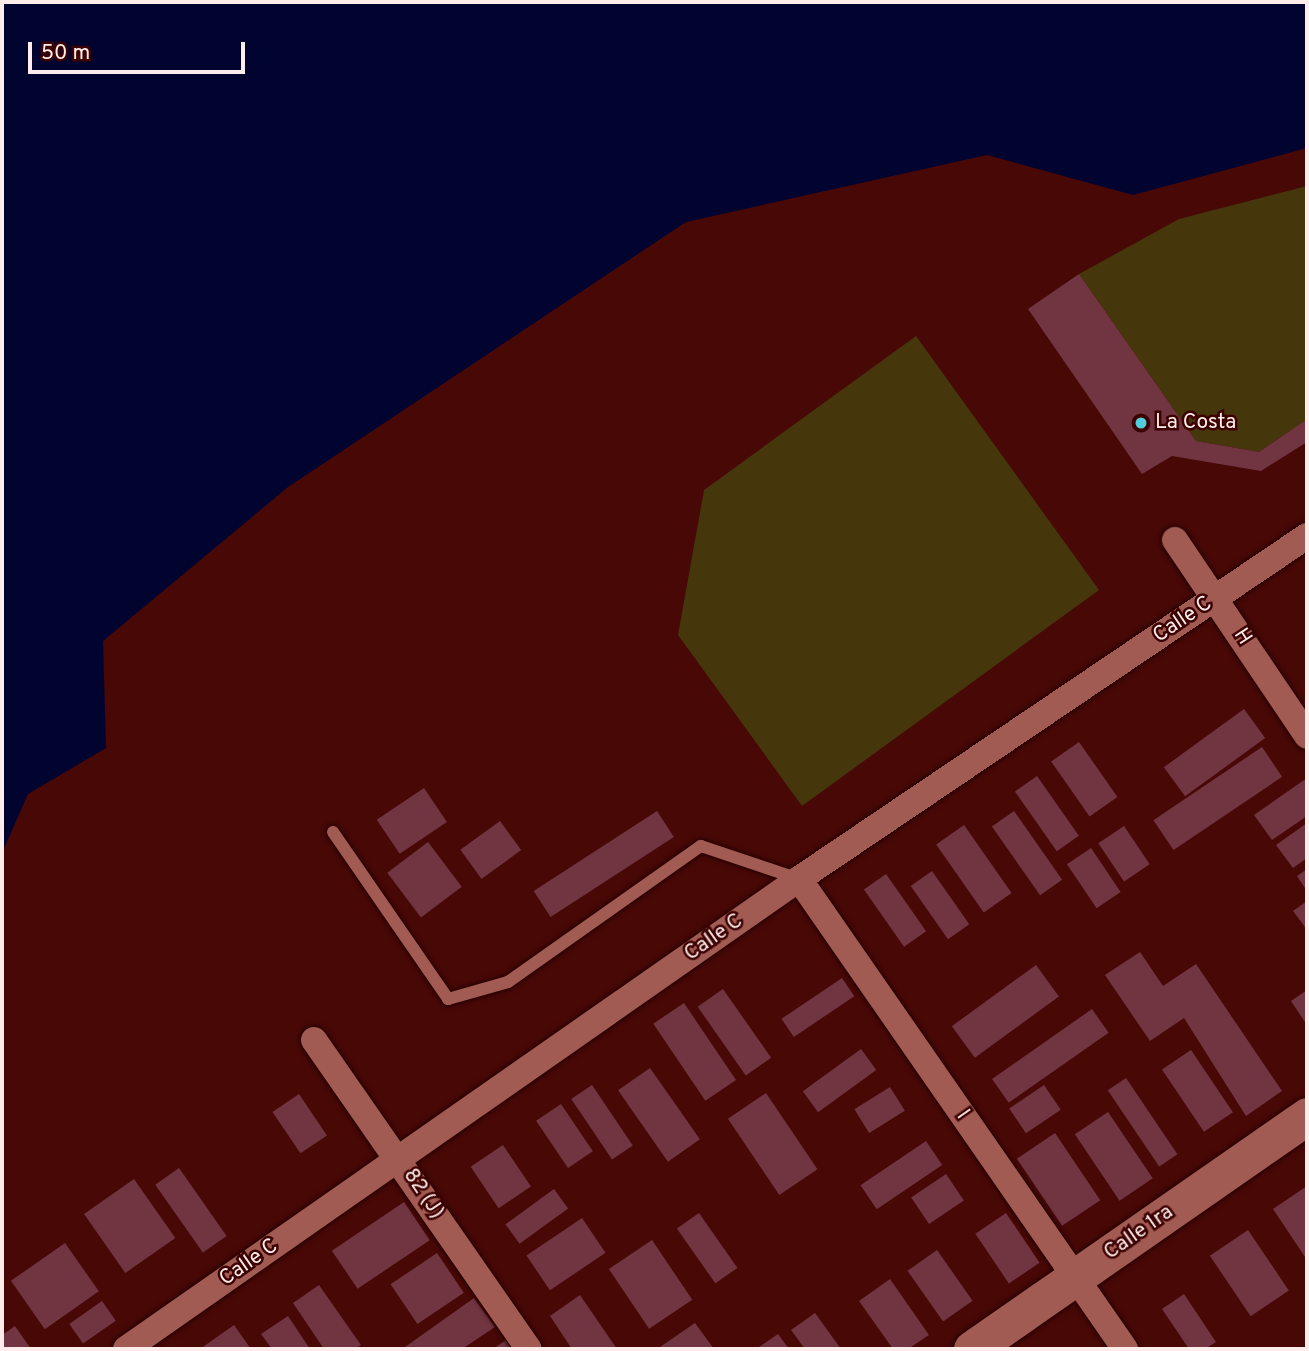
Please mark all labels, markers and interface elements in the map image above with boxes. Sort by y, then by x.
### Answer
scale bar [32,28,248,72]
text: 50 m [41,40,90,67]
place label: La Costa [1155,410,1236,436]
marker: La Costa [1133,415,1149,431]
street label: Calle C [1149,591,1217,649]
street label: H [1227,624,1257,650]
street label: Calle C [680,909,748,967]
street label: I [950,1105,974,1125]
street label: 82 (J) [397,1164,449,1224]
street label: Calle 1ra [1100,1200,1178,1266]
street label: Calle C [215,1234,283,1292]

